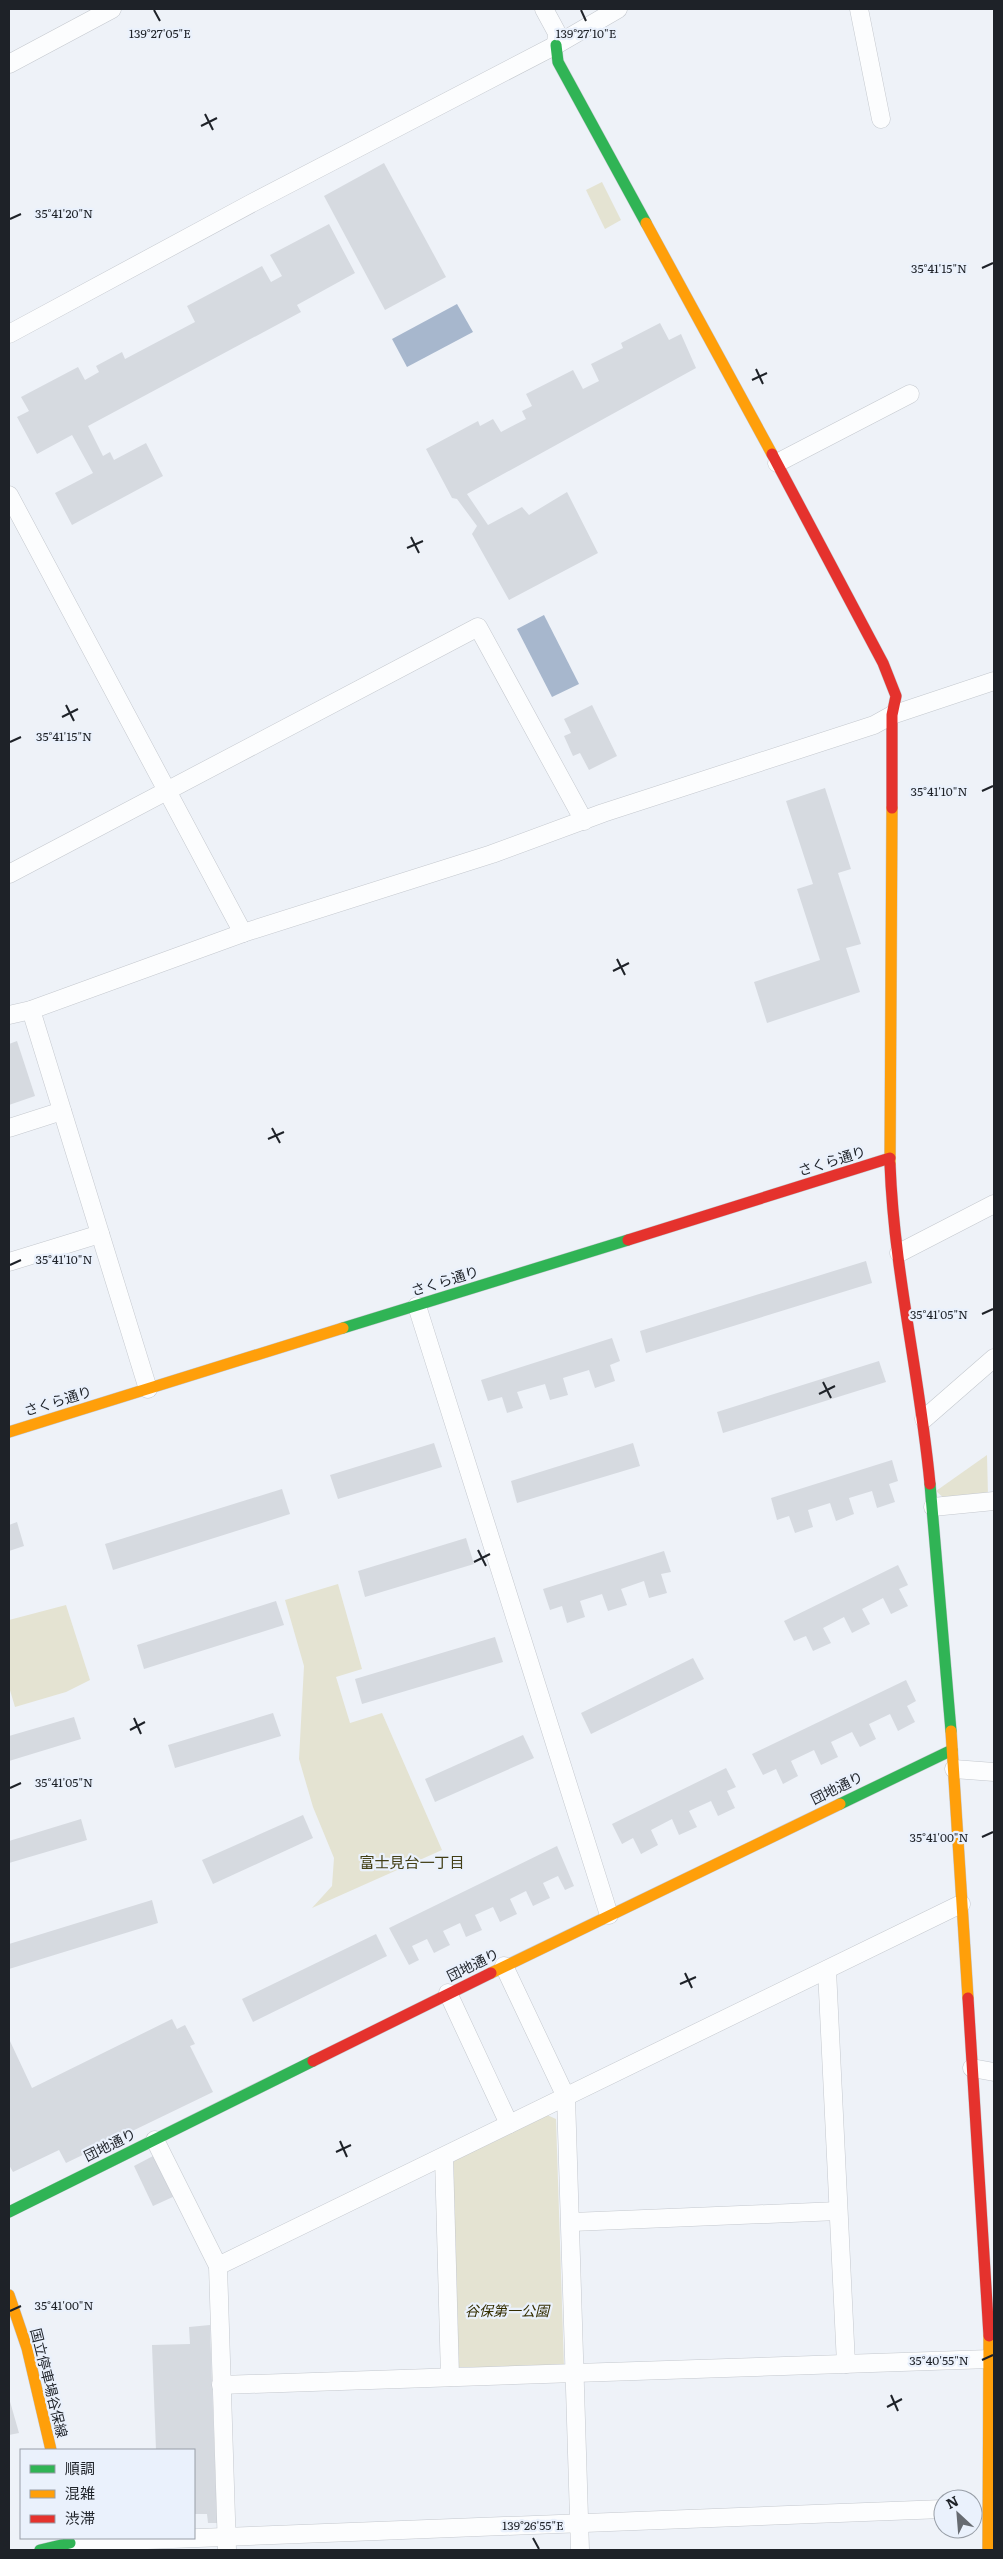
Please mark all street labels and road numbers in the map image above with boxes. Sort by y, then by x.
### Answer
street label: さくら通り [795,1140,868,1180]
street label: さくら通り [408,1260,481,1300]
street label: さくら通り [21,1380,94,1420]
street label: 団地通り [807,1766,866,1808]
street label: 団地通り [443,1943,502,1985]
street label: 団地通り [80,2123,139,2165]
street label: 国立停車場谷保線 [27,2326,73,2440]

